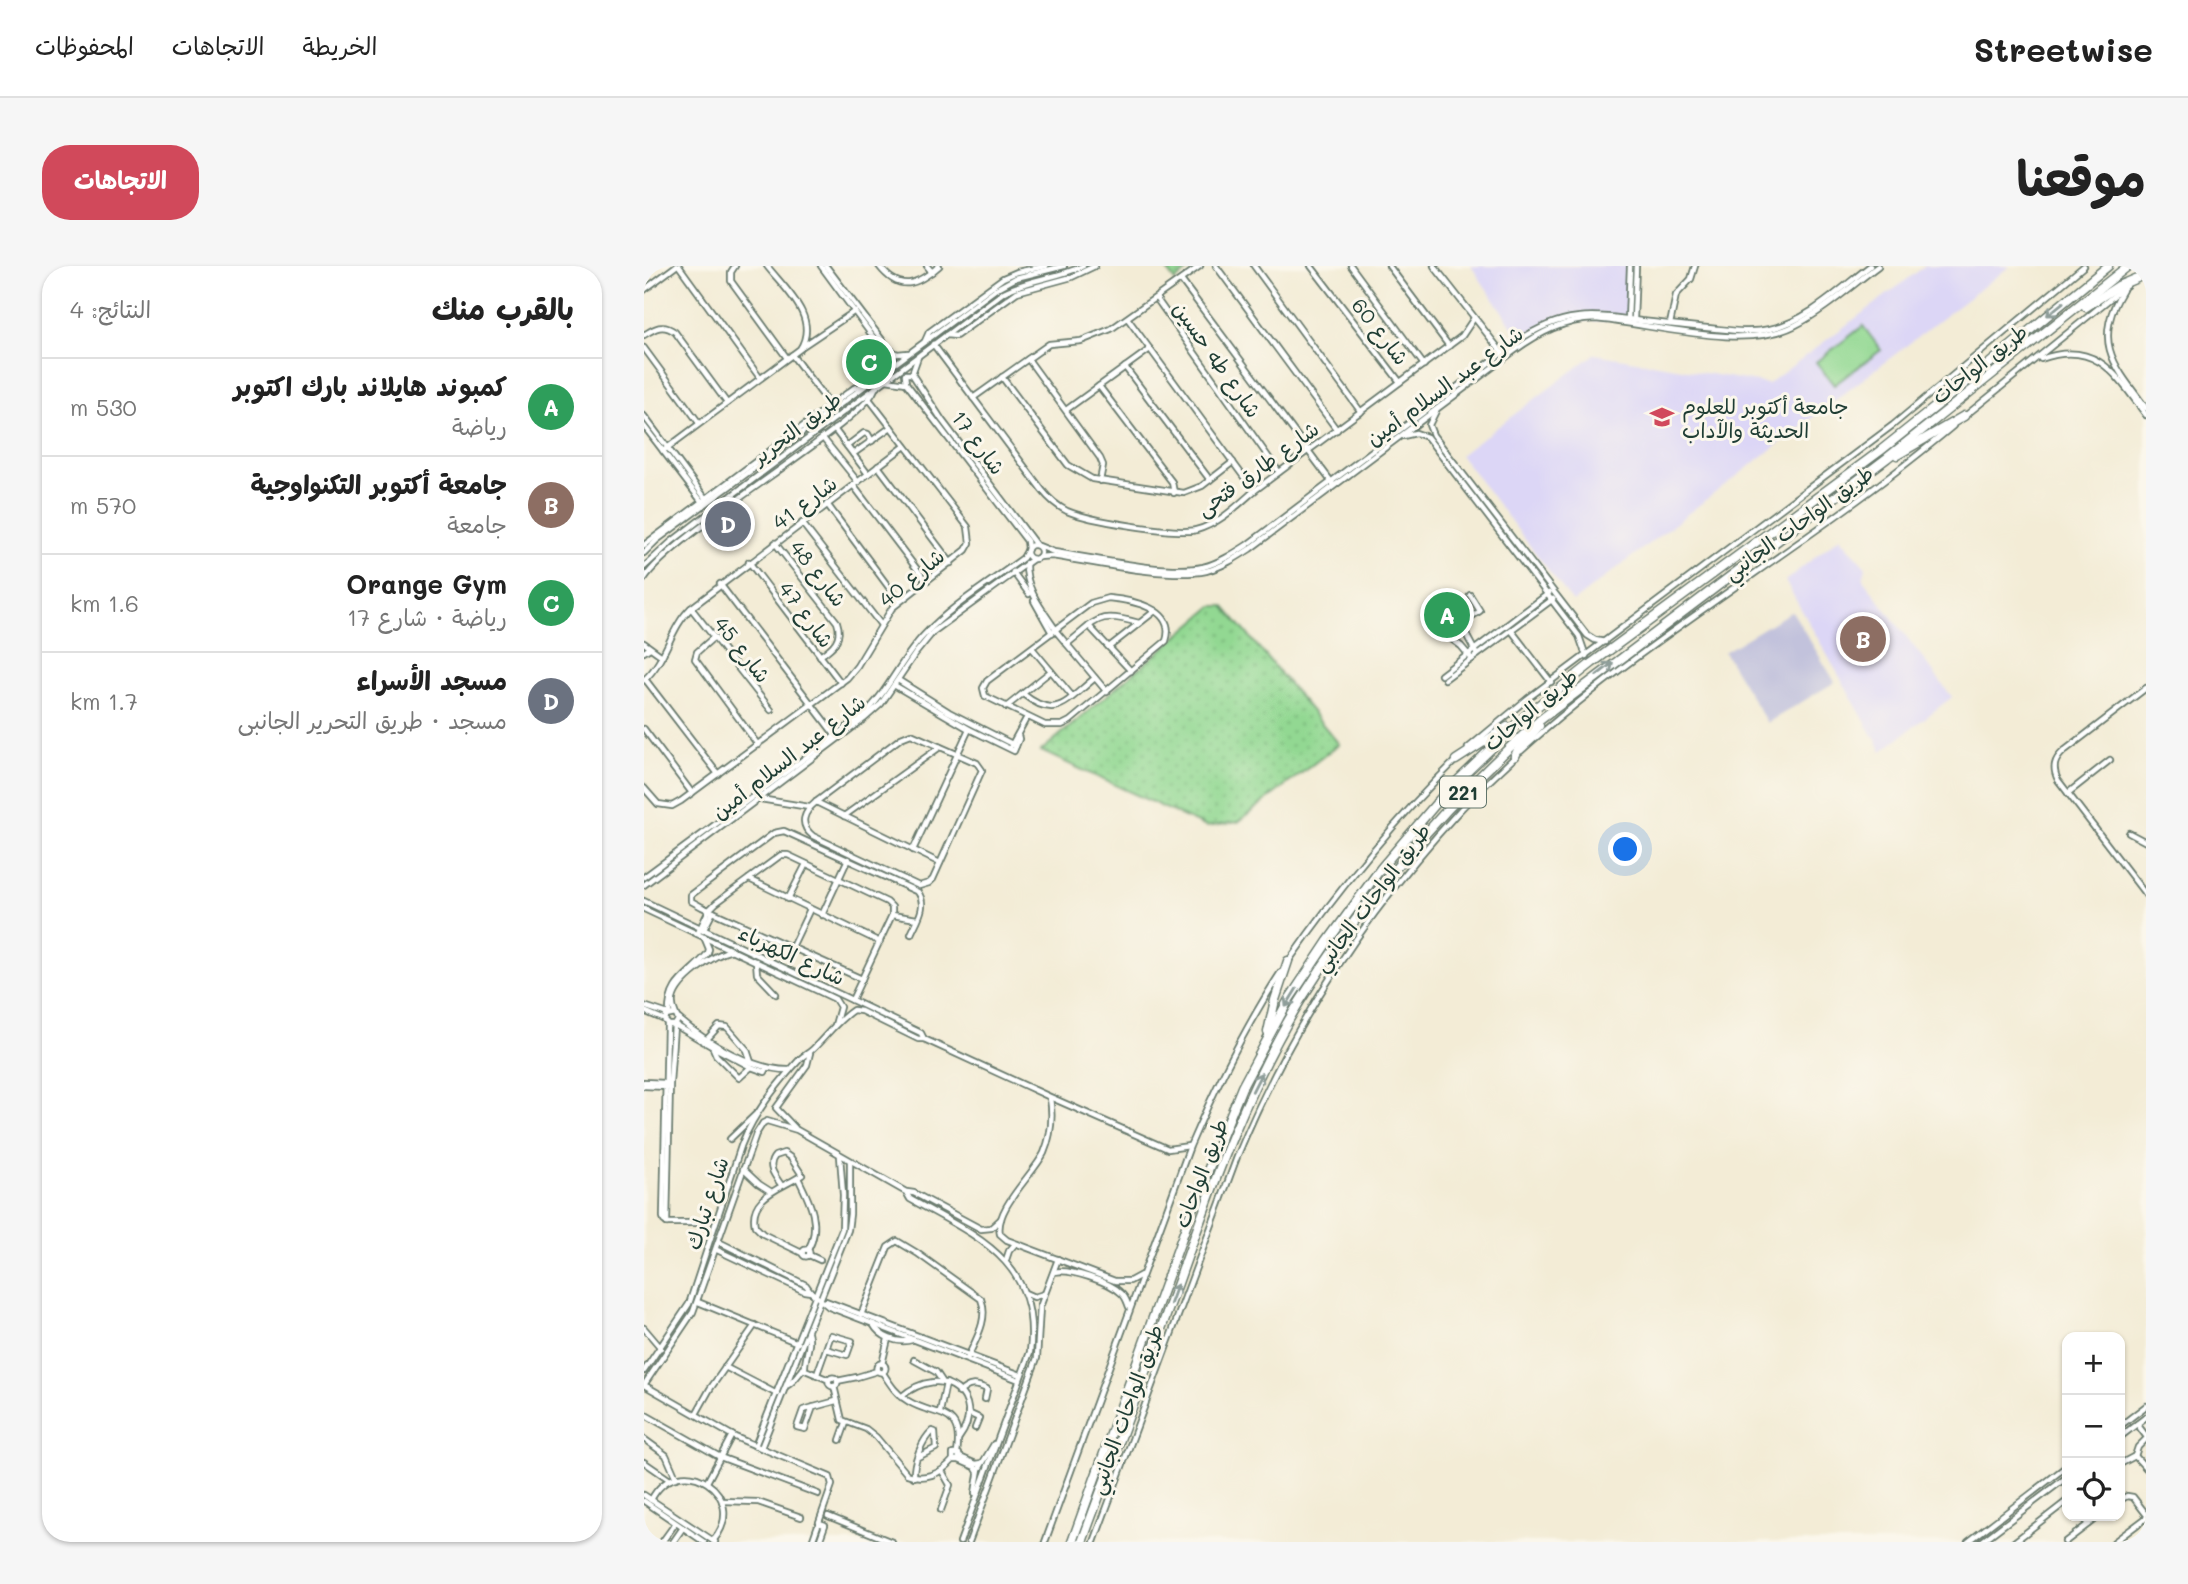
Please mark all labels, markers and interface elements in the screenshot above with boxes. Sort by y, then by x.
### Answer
text: Streetwise [1974,27,2153,70]
text: المحفوظات [35,30,134,61]
text: الاتجاهات [172,30,265,61]
text: الخريطة [303,30,377,61]
button: الاتجاهات [42,145,199,220]
text: موقعنا [2016,145,2146,208]
text: بالقرب منك [432,288,574,328]
street label: شارع 60 [1344,292,1416,372]
text: النتائج: 4 [70,294,151,324]
street label: شارع طه حسين [1166,296,1268,424]
one-way arrow [2046,302,2064,317]
street label: طريق الواحات [1926,317,2033,410]
street label: شارع عبد السلام أمين [1360,319,1530,454]
pin: C [846,336,892,388]
text: كمبوند هايلاند بارك اكتوبر [234,369,507,403]
street label: طريق التحرير [744,385,846,471]
text: 530 m [70,392,137,422]
text: A [543,392,559,422]
place label: جامعة أكتوبر للعلوم الحديثة والآداب [1682,392,1849,444]
school or university icon: جامعة أكتوبر للعلوم الحديثة والآداب [1648,403,1676,431]
street label: شارع 17 [944,405,1012,481]
text: رياضة [452,411,507,441]
street label: شارع طارق فتحى [1190,414,1325,524]
street label: طريق الواحات الجانبي [1718,458,1882,591]
text: جامعة أكتوبر التكنواوجية [250,467,507,501]
street label: شارع 41 [766,469,843,537]
text: 570 m [70,490,136,520]
text: B [543,490,559,520]
pin: D [705,498,751,550]
text: جامعة [447,509,507,539]
street label: شارع 48 [782,534,853,614]
street label: شارع 40 [873,542,951,615]
text: Orange Gym [346,567,507,601]
street label: شارع 47 [771,575,841,654]
text: 1.6 km [70,588,139,618]
text: C [542,588,560,618]
pin: A [1424,589,1470,641]
text: رياضة · شارع 17 [347,602,507,632]
street label: شارع 45 [706,610,777,689]
pin: B [1840,613,1886,665]
one-way arrow [1596,661,1614,676]
street label: طريق الواحات [1477,662,1583,757]
text: مسجد الأسراء [357,663,507,697]
text: 1.7 km [70,686,138,716]
text: D [543,686,559,716]
street label: شارع عبد السلام أمين [706,688,873,828]
text: مسجد · طريق التحرير الجانبى [238,705,507,735]
road number: 221 [1440,776,1486,807]
street label: طريق الواحات الجانبي [1306,817,1441,981]
your location [1608,832,1642,866]
street label: شارع الكهرباء [733,918,849,993]
one-way arrow [1283,987,1297,1007]
one-way arrow [1250,1072,1264,1093]
street label: طريق الواحات [1167,1115,1234,1232]
street label: شارع تبارك [678,1153,737,1254]
one-way arrow [1168,1284,1181,1305]
street label: طريق الواحات الجانبي [1082,1320,1175,1500]
map controls [2062,1332,2125,1521]
button: + [2062,1332,2125,1395]
button: − [2062,1395,2125,1458]
button: locate [2062,1458,2125,1521]

